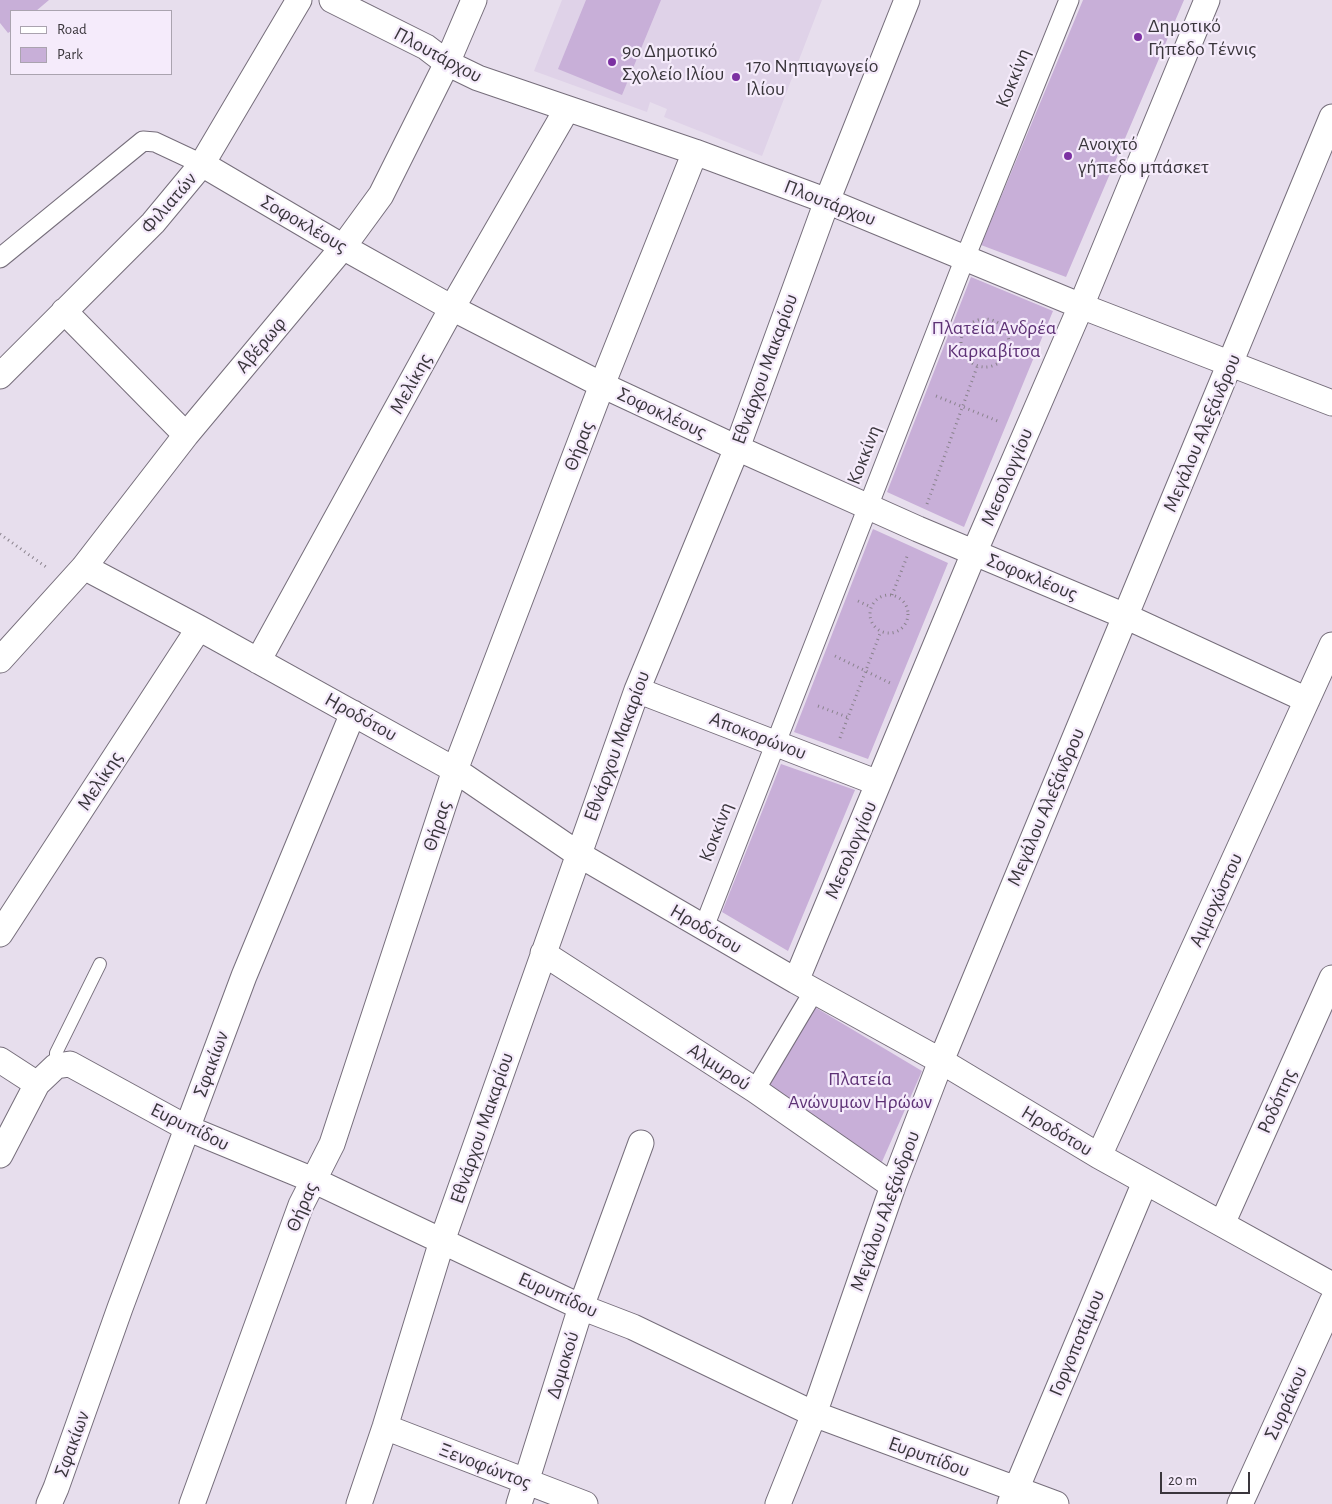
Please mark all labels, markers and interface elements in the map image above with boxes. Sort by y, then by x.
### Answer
legend [10,10,172,75]
place label: Δημοτικό Γήπεδο Τέννις [1148,14,1256,61]
text: Road [57,22,87,37]
street label: Πλουτάρχου [390,22,486,88]
marker: Δημοτικό Γήπεδο Τέννις [1132,31,1144,43]
place label: 9ο Δημοτικό Σχολείο Ιλίου [622,39,724,86]
street label: Κοκκίνη [990,45,1036,111]
text: Park [57,47,83,62]
place label: 17ο Νηπιαγωγείο Ιλίου [746,54,878,101]
marker: 9ο Δημοτικό Σχολείο Ιλίου [606,56,618,68]
marker: 17ο Νηπιαγωγείο Ιλίου [730,71,742,83]
place label: Ανοιχτό γήπεδο μπάσκετ [1078,132,1209,179]
marker: Ανοιχτό γήπεδο μπάσκετ [1062,150,1074,162]
street label: Φιλιατών [136,167,202,239]
street label: Πλουτάρχου [781,175,879,231]
street label: Σοφοκλέους [257,190,351,258]
street label: Εθνάρχου Μακαρίου [727,290,803,448]
street label: Αβέρωφ [231,312,291,378]
park label: Πλατεία Ανδρέα Καρκαβίτσα [932,316,1056,363]
street label: Μελίκης [385,350,437,418]
street label: Μεγάλου Αλεξάνδρου [1158,351,1246,515]
street label: Σοφοκλέους [614,382,710,444]
street label: Θήρας [559,418,599,474]
street label: Κοκκίνη [842,422,886,488]
street label: Μεσολογγίου [976,424,1038,530]
street label: Σοφοκλέους [983,548,1081,606]
street label: Εθνάρχου Μακαρίου [579,667,655,825]
street label: Ηροδότου [321,687,401,747]
street label: Αποκορώνου [706,707,810,765]
street label: Μεγάλου Αλεξάνδρου [1002,725,1090,889]
street label: Μελίκης [72,747,128,815]
street label: Μεσολογγίου [820,797,882,903]
street label: Θήρας [418,798,456,854]
street label: Κοκκίνη [694,799,738,865]
street label: Αμμοχώστου [1184,849,1248,951]
street label: Ηροδότου [666,899,746,959]
street label: Σφακίων [188,1028,234,1100]
street label: Αλμυρού [683,1038,755,1096]
street label: Εθνάρχου Μακαρίου [445,1049,519,1207]
street label: Ροδόπης [1252,1065,1302,1137]
park label: Πλατεία Ανώνυμων Ηρώων [788,1067,932,1114]
street label: Ευρυπίδου [147,1098,233,1156]
street label: Ηροδότου [1017,1100,1097,1162]
street label: Μεγάλου Αλεξάνδρου [845,1127,925,1295]
street label: Θήρας [281,1179,323,1235]
street label: Ευρυπίδου [514,1267,602,1323]
street label: Γοργοποτάμου [1044,1286,1110,1400]
street label: Δομοκού [541,1328,585,1402]
street label: Συρράκου [1259,1362,1313,1444]
street label: Σφακίων [49,1408,95,1480]
street label: Ευρυπίδου [885,1431,973,1483]
street label: Ξενοφώντος [436,1437,534,1495]
scale bar [1162,1462,1252,1494]
text: 20 m [1168,1473,1197,1488]

